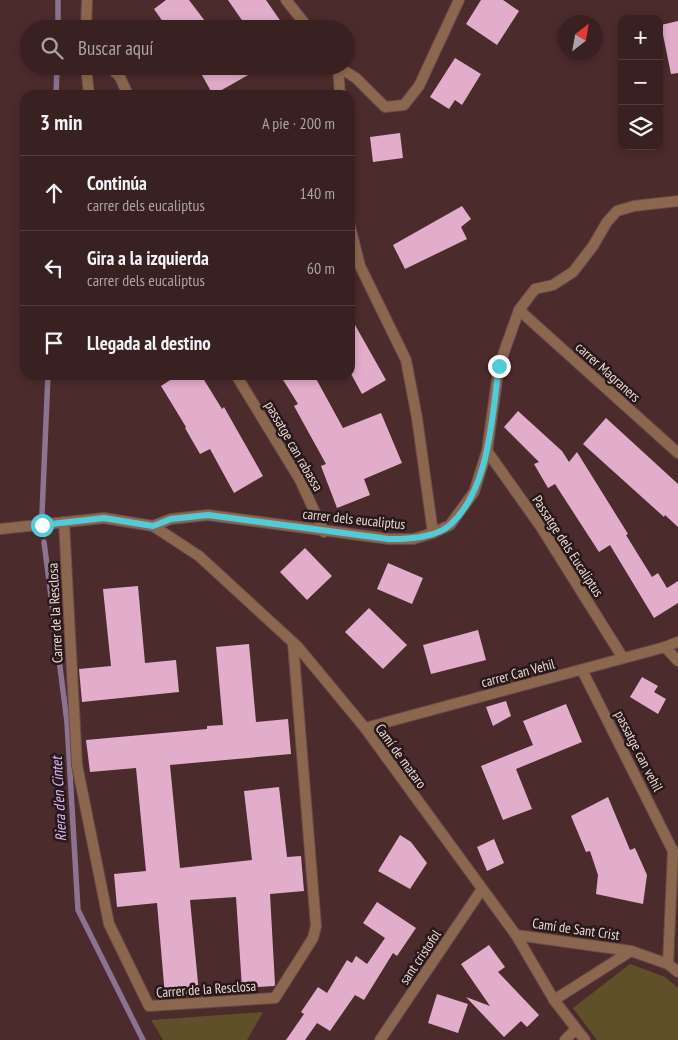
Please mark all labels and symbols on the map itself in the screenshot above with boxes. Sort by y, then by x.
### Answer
north arrow [558,15,603,60]
street label: carrer Magraners [572,338,644,406]
route end [488,355,511,378]
street label: passatge can rabassa [261,398,327,494]
street label: Passatge dels Eucaliptus [528,492,608,600]
street label: carrer dels eucaliptus [302,505,406,533]
route start [31,514,54,537]
street label: Carrer de la Resclosa [43,563,67,663]
street label: carrer Can Vehil [479,654,557,691]
street label: passatge can vehil [611,707,667,795]
street label: Camí de mataro [371,720,431,792]
water label: Riera d'en Cintet [47,754,70,842]
street label: Camí de Sant Crist [531,914,621,944]
street label: sant cristofol [395,926,445,988]
street label: Carrer de la Resclosa [155,977,257,1001]

